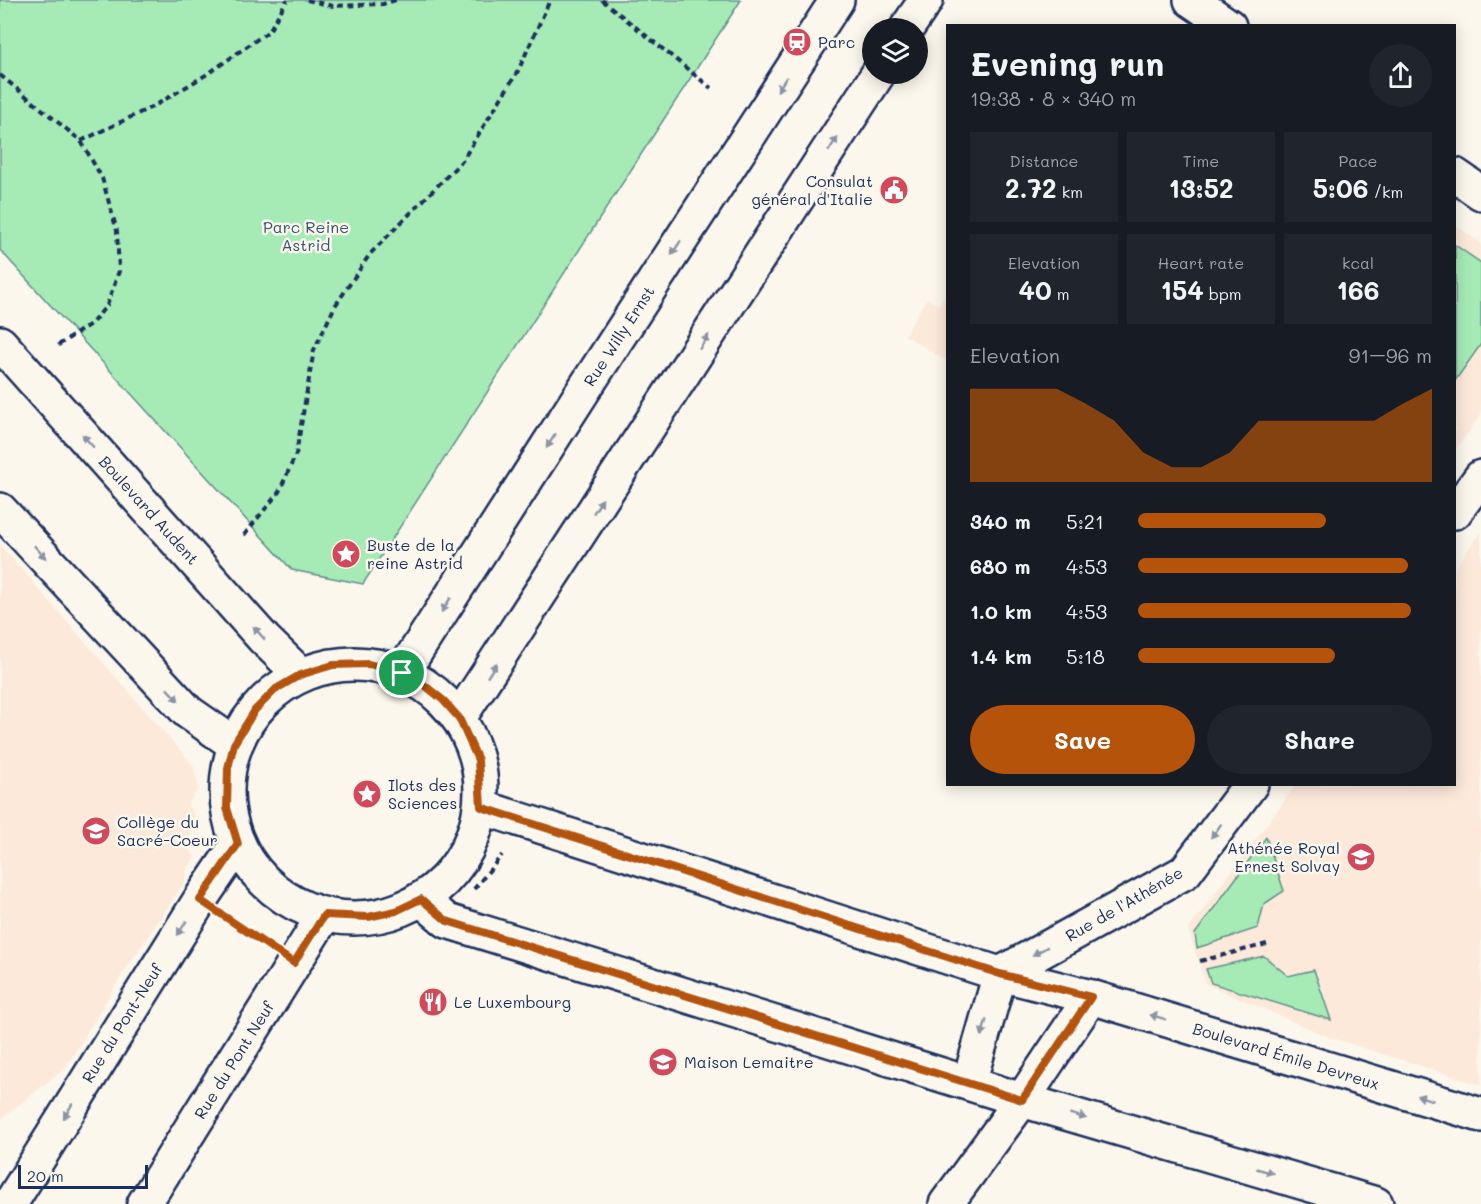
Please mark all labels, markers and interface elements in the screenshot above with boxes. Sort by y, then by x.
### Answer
map controls [862,18,928,84]
button: layers [862,18,928,84]
station icon: Parc [781,26,813,58]
place label: Parc [818,31,855,52]
text: Evening run [970,41,1164,84]
button: share [1369,44,1432,107]
one-way arrow [777,76,788,92]
text: 19:38 · 8 × 340 m [970,85,1136,111]
one-way arrow [827,135,838,152]
text: Distance [1010,150,1078,171]
text: Time [1183,150,1219,171]
text: Pace [1338,150,1378,171]
place label: Consulat général d'Italie [751,170,873,209]
text: 2.72 [1005,171,1057,205]
text: 13:52 [1168,171,1234,205]
text: 5:06 [1313,171,1369,205]
public building icon: Consulat général d'Italie [878,174,910,206]
text: km [1057,181,1083,202]
text: /km [1369,181,1403,202]
park label: Parc Reine Astrid [263,216,349,255]
one-way arrow [671,240,682,256]
text: Elevation [1008,252,1080,273]
text: Heart rate [1158,252,1244,273]
text: kcal [1342,252,1374,273]
text: 40 [1018,273,1052,307]
text: 154 [1160,273,1204,307]
text: 166 [1337,273,1379,307]
street label: Rue Willy Ernst [578,282,659,390]
text: m [1052,283,1070,304]
text: bpm [1204,283,1242,304]
one-way arrow [698,334,709,351]
text: Elevation [970,342,1060,368]
text: 91–96 m [1349,342,1432,368]
one-way arrow [545,432,557,448]
one-way arrow [82,434,95,449]
street label: Boulevard Audent [95,451,204,569]
one-way arrow [592,498,603,514]
text: 340 m [970,508,1031,534]
text: 5:21 [1066,508,1104,534]
place label: Buste de la reine Astrid [367,534,463,573]
place icon: Buste de la reine Astrid [330,538,362,570]
one-way arrow [33,545,47,560]
text: 680 m [970,553,1030,579]
text: 4:53 [1066,553,1107,579]
one-way arrow [440,597,451,613]
text: 1.0 km [970,598,1032,624]
text: 4:53 [1066,598,1107,624]
one-way arrow [252,626,266,641]
text: 1.4 km [970,643,1032,669]
text: 5:18 [1066,643,1105,669]
pin [376,647,427,698]
icon: arrive [385,656,418,689]
one-way arrow [486,661,497,678]
one-way arrow [166,688,180,703]
button: Save [970,705,1195,774]
button: Share [1207,705,1432,774]
place label: Ilots des Sciences [388,774,457,813]
place icon: Ilots des Sciences [351,778,383,810]
place label: Collège du Sacré-Coeur [117,811,218,850]
school or university icon: Collège du Sacré-Coeur [80,815,112,847]
one-way arrow [1210,824,1222,839]
place label: Athénée Royal Ernest Solvay [1227,837,1340,876]
school or university icon: Athénée Royal Ernest Solvay [1345,841,1377,873]
street label: Rue de l'Athénée [1061,861,1186,946]
one-way arrow [177,920,188,936]
one-way arrow [1031,946,1048,956]
street label: Rue du Pont-Neuf [76,959,167,1086]
restaurant icon: Le Luxembourg [417,986,449,1018]
place label: Le Luxembourg [454,991,571,1012]
street label: Rue du Pont Neuf [189,996,279,1123]
one-way arrow [1149,1012,1167,1021]
street label: Boulevard Émile Devreux [1190,1017,1382,1094]
one-way arrow [979,1019,988,1037]
school or university icon: Maison Lemaitre [647,1046,679,1078]
place label: Maison Lemaitre [684,1051,814,1072]
one-way arrow [1416,1093,1434,1102]
one-way arrow [62,1103,73,1119]
one-way arrow [1069,1112,1087,1121]
scale bar [18,1162,148,1190]
text: 20 m [27,1165,64,1186]
one-way arrow [1256,1167,1274,1176]

